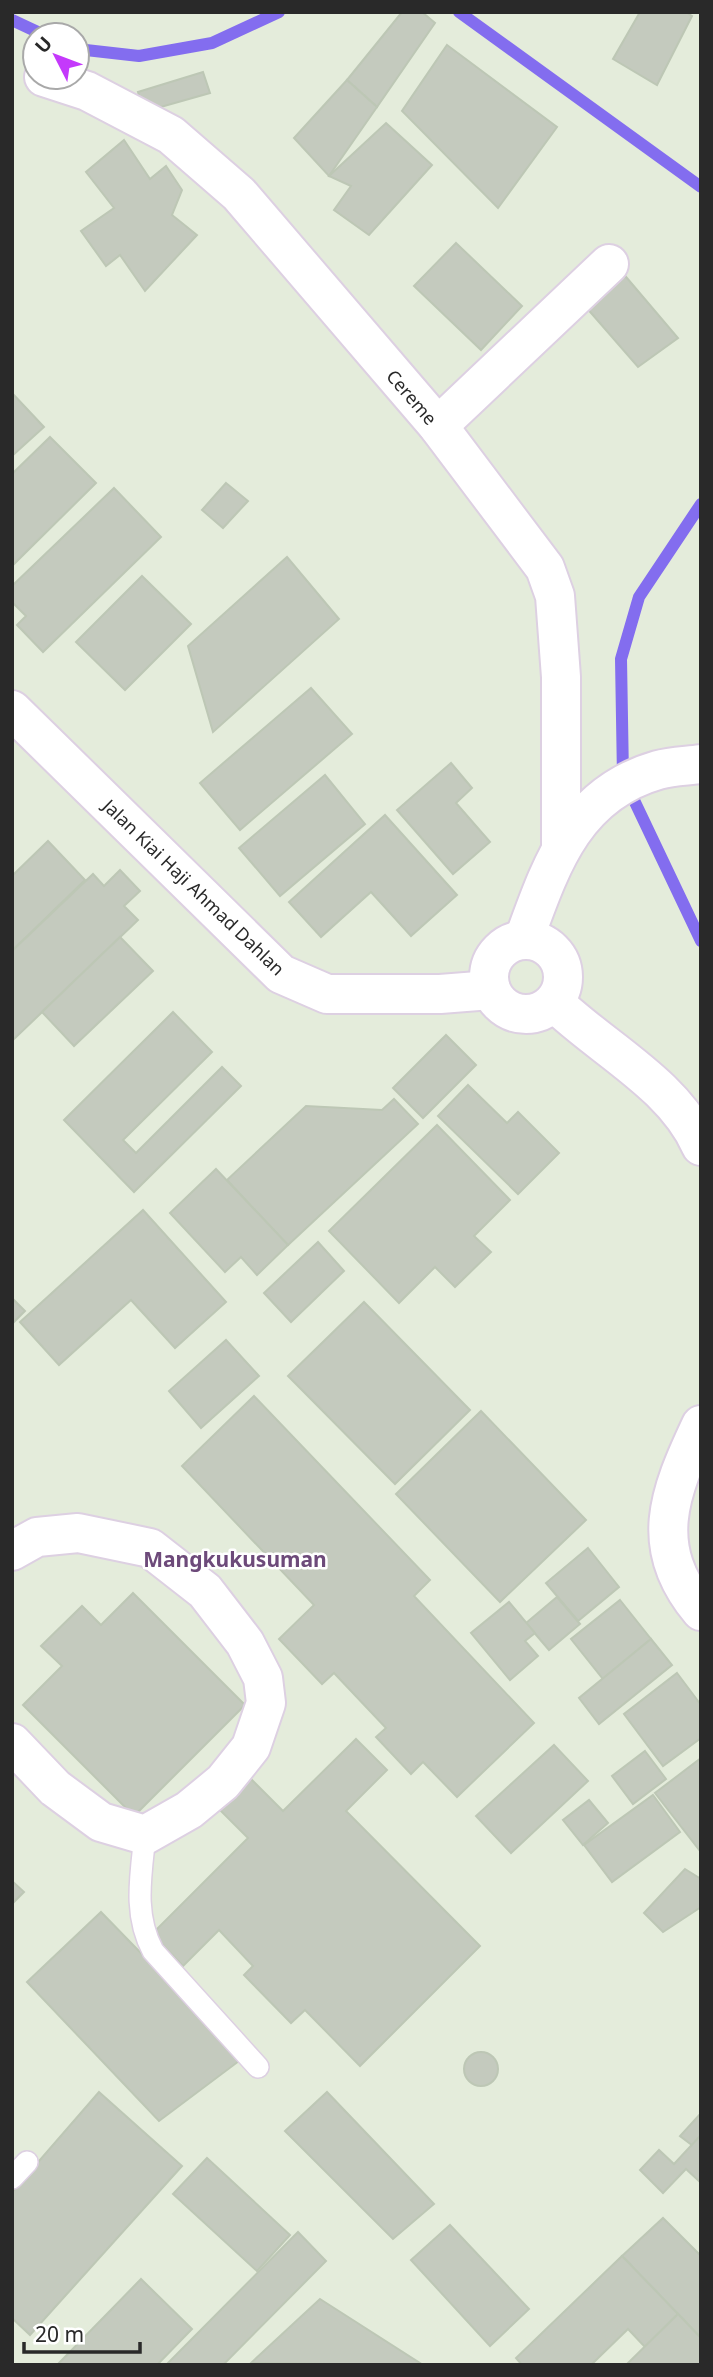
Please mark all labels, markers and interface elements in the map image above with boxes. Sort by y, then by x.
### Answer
north arrow [21,21,91,91]
text: U [29,31,58,59]
street label: Cereme [381,364,443,430]
street label: Jalan Kiai Haji Ahmad Dahlan [97,792,290,980]
district label: Mangkukusuman [143,1545,327,1573]
scale bar [24,2310,140,2354]
text: 20 m [35,2320,84,2348]

